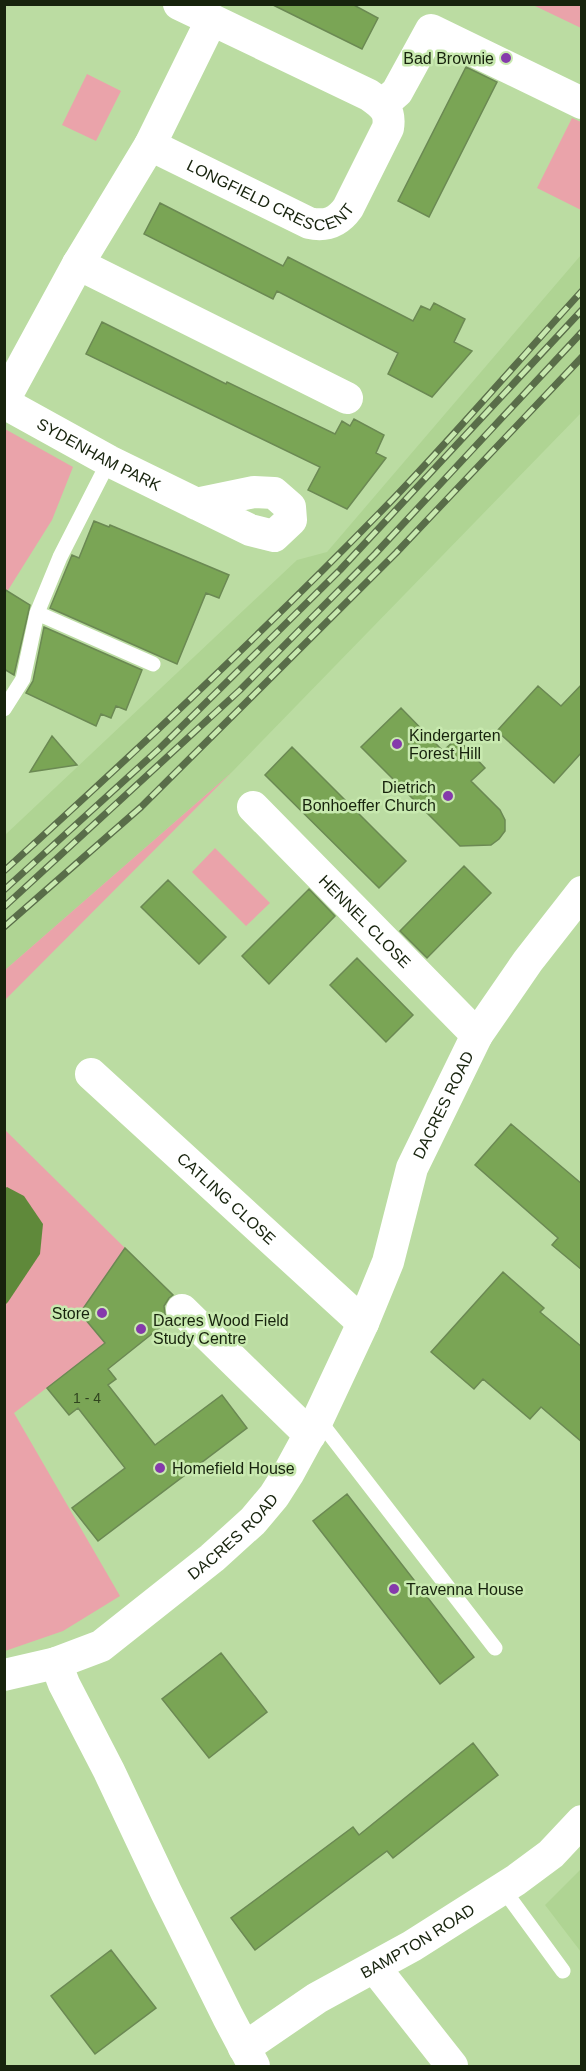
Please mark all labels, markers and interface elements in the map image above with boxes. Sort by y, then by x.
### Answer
place label: Bad Brownie [403,50,494,67]
marker: Bad Brownie [499,51,513,65]
street label: LONGFIELD CRESCENT [184,156,357,233]
street label: SYDENHAM PARK [34,415,164,494]
place label: Kindergarten Forest Hill [409,727,501,762]
marker: Kindergarten Forest Hill [390,737,404,751]
place label: Dietrich Bonhoeffer Church [302,779,436,814]
marker: Dietrich Bonhoeffer Church [441,789,455,803]
street label: HENNEL CLOSE [316,872,414,971]
street label: DACRES ROAD [410,1049,477,1162]
street label: CATLING CLOSE [174,1149,279,1248]
place label: Store [52,1305,90,1322]
marker: Store [95,1306,109,1320]
place label: Dacres Wood Field Study Centre [153,1312,289,1347]
marker: Dacres Wood Field Study Centre [134,1322,148,1336]
house number: 1 - 4 [73,1390,101,1406]
place label: Homefield House [172,1460,295,1477]
marker: Homefield House [153,1461,167,1475]
street label: DACRES ROAD [184,1490,281,1583]
place label: Travenna House [406,1581,524,1598]
marker: Travenna House [387,1582,401,1596]
street label: BAMPTON ROAD [358,1901,478,1982]

